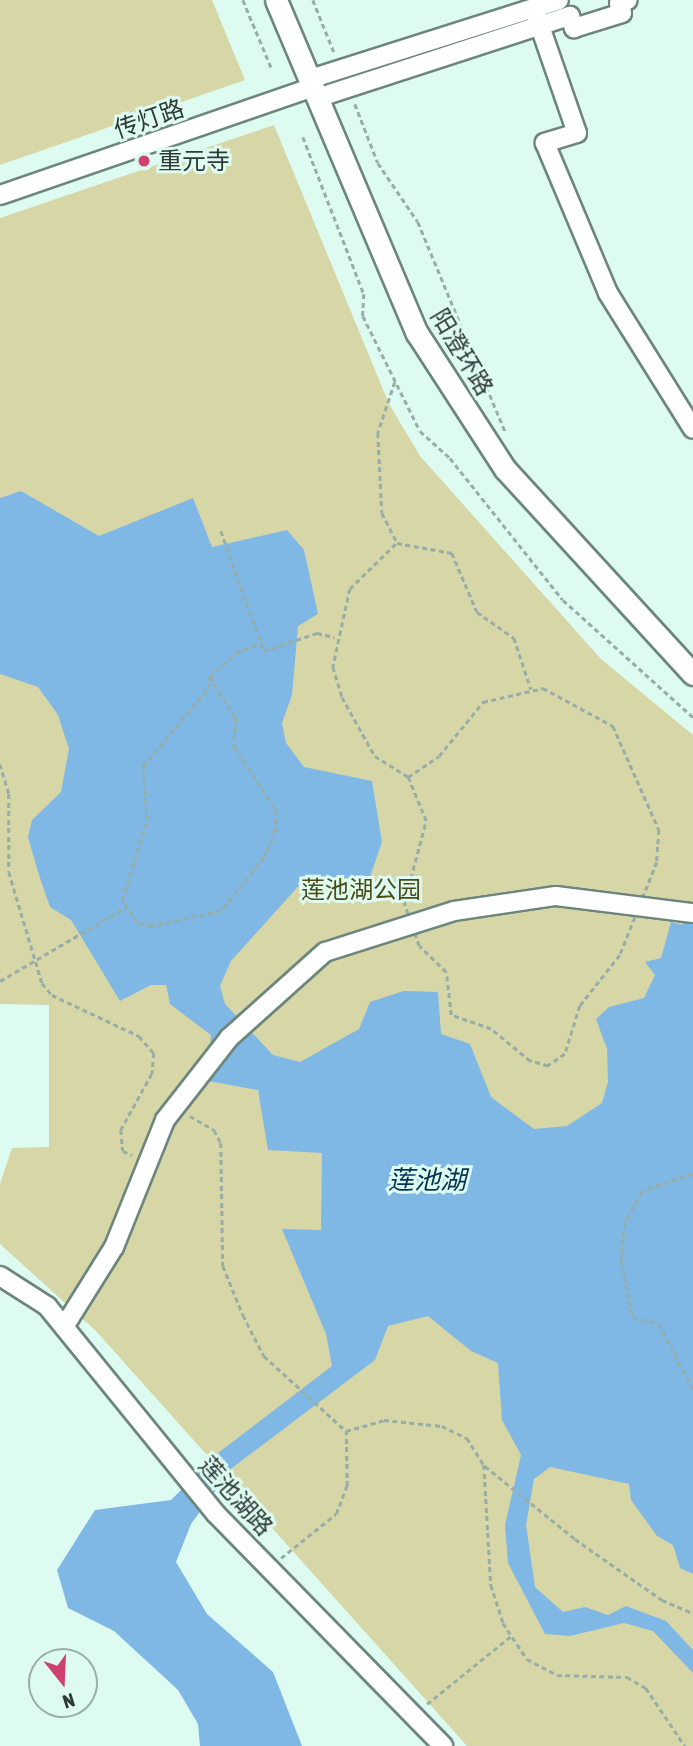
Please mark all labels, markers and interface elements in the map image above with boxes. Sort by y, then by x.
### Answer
street label: 传灯路 [110,94,188,144]
place label: 重元寺 [158,147,230,175]
marker: 重元寺 [136,153,152,169]
street label: 阳澄环路 [425,303,499,401]
park label: 莲池湖公园 [301,876,421,904]
water label: 莲池湖 [388,1165,466,1197]
street label: 莲池湖路 [193,1451,279,1541]
north arrow [28,1648,98,1718]
text: N [60,1689,78,1713]

